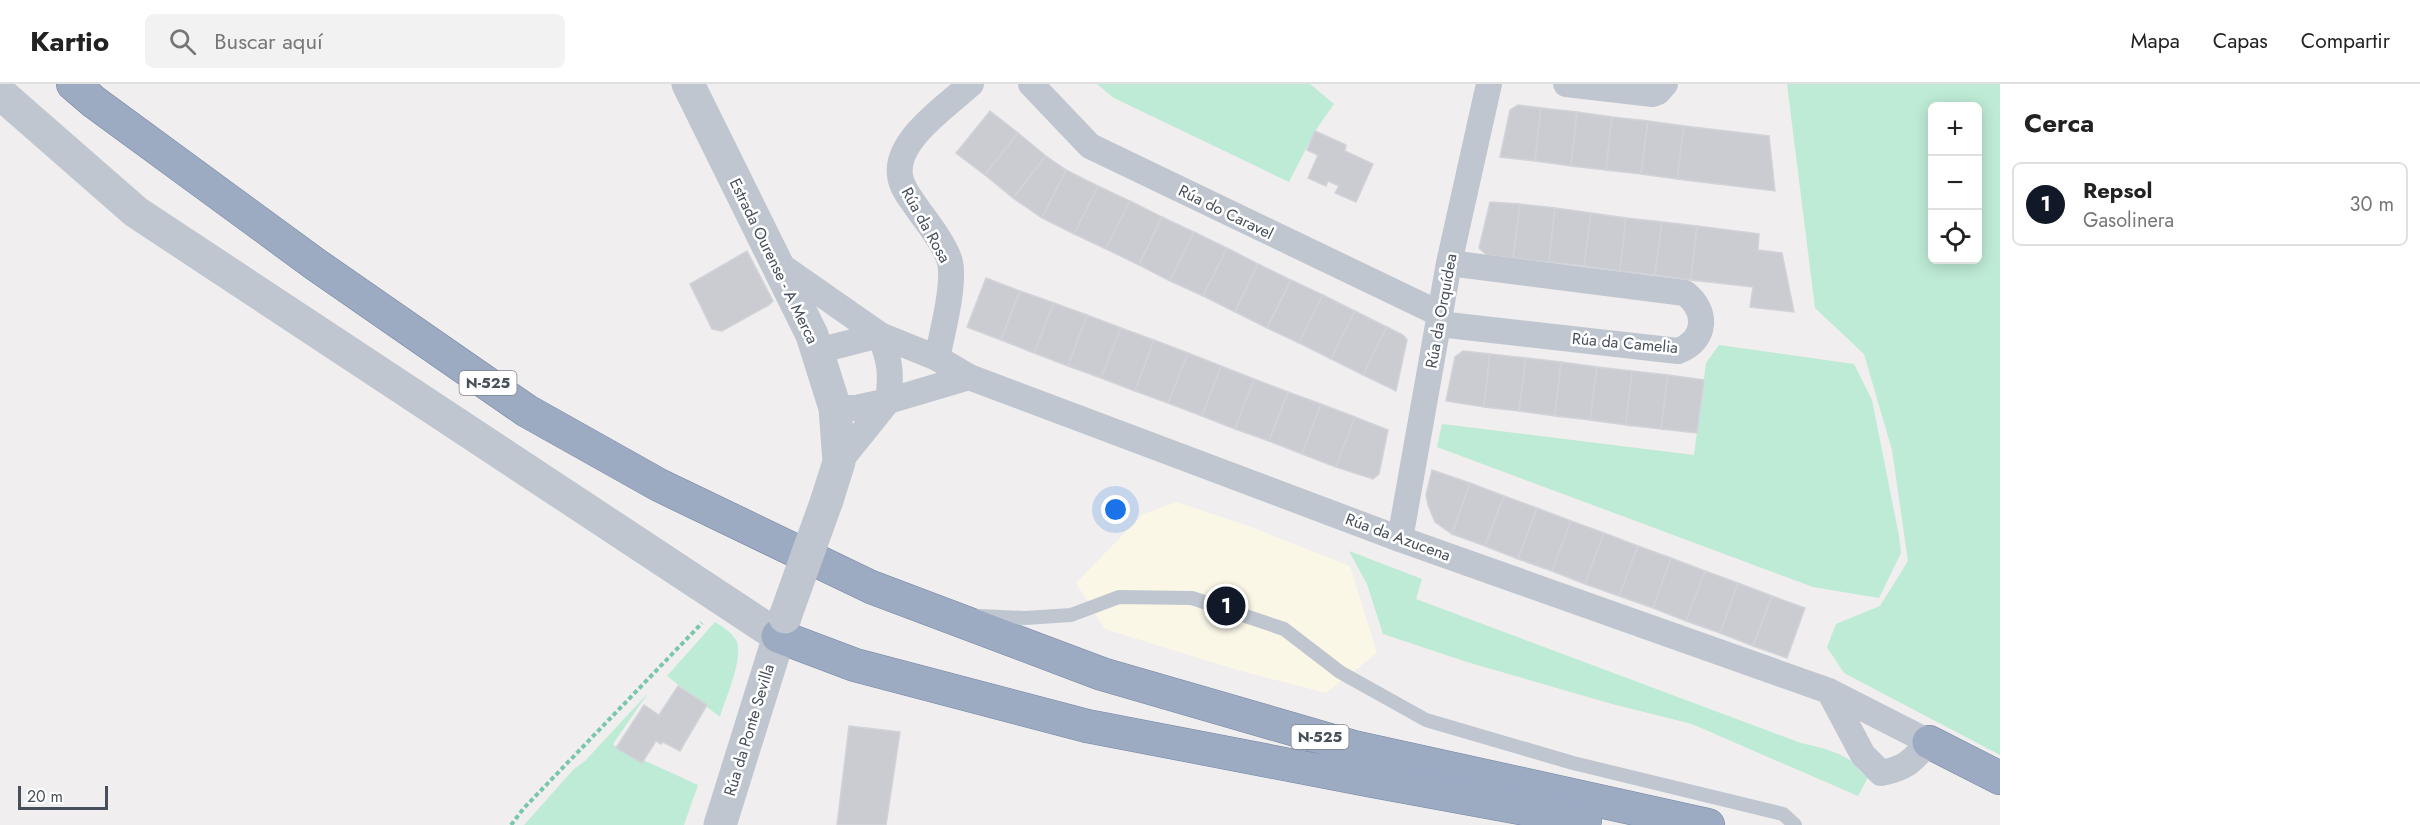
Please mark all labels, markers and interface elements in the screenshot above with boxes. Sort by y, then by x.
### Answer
search box [145,14,565,68]
text: Kartio [30,21,109,62]
icon: search [166,25,199,58]
text: Buscar aquí [214,25,323,57]
text: Mapa [2131,26,2180,56]
text: Capas [2213,26,2268,56]
text: Compartir [2301,26,2390,56]
map controls [1928,102,1982,264]
button: + [1928,102,1982,156]
text: Cerca [2024,104,2094,142]
button: − [1928,156,1982,210]
street label: Estrada Ourense - A Merca [724,174,824,348]
text: Repsol [2083,174,2152,206]
street label: Rúa do Caravel [1175,179,1277,245]
street label: Rúa da Rosa [896,183,956,267]
text: 1 [2040,190,2051,219]
text: 30 m [2349,190,2394,219]
text: Gasolinera [2083,206,2174,235]
button: locate [1928,210,1982,264]
street label: Rúa da Orquídea [1420,252,1462,370]
street label: Rúa da Camelia [1571,327,1679,359]
road number: N-525 [460,371,516,395]
your location [1101,495,1130,524]
street label: Rúa da Azucena [1342,507,1454,567]
pin: 1 [1206,584,1246,628]
street label: Rúa da Ponte Sevilla [718,661,780,799]
road number: N-525 [1292,725,1348,749]
scale bar [18,783,108,810]
text: 20 m [27,785,63,808]

